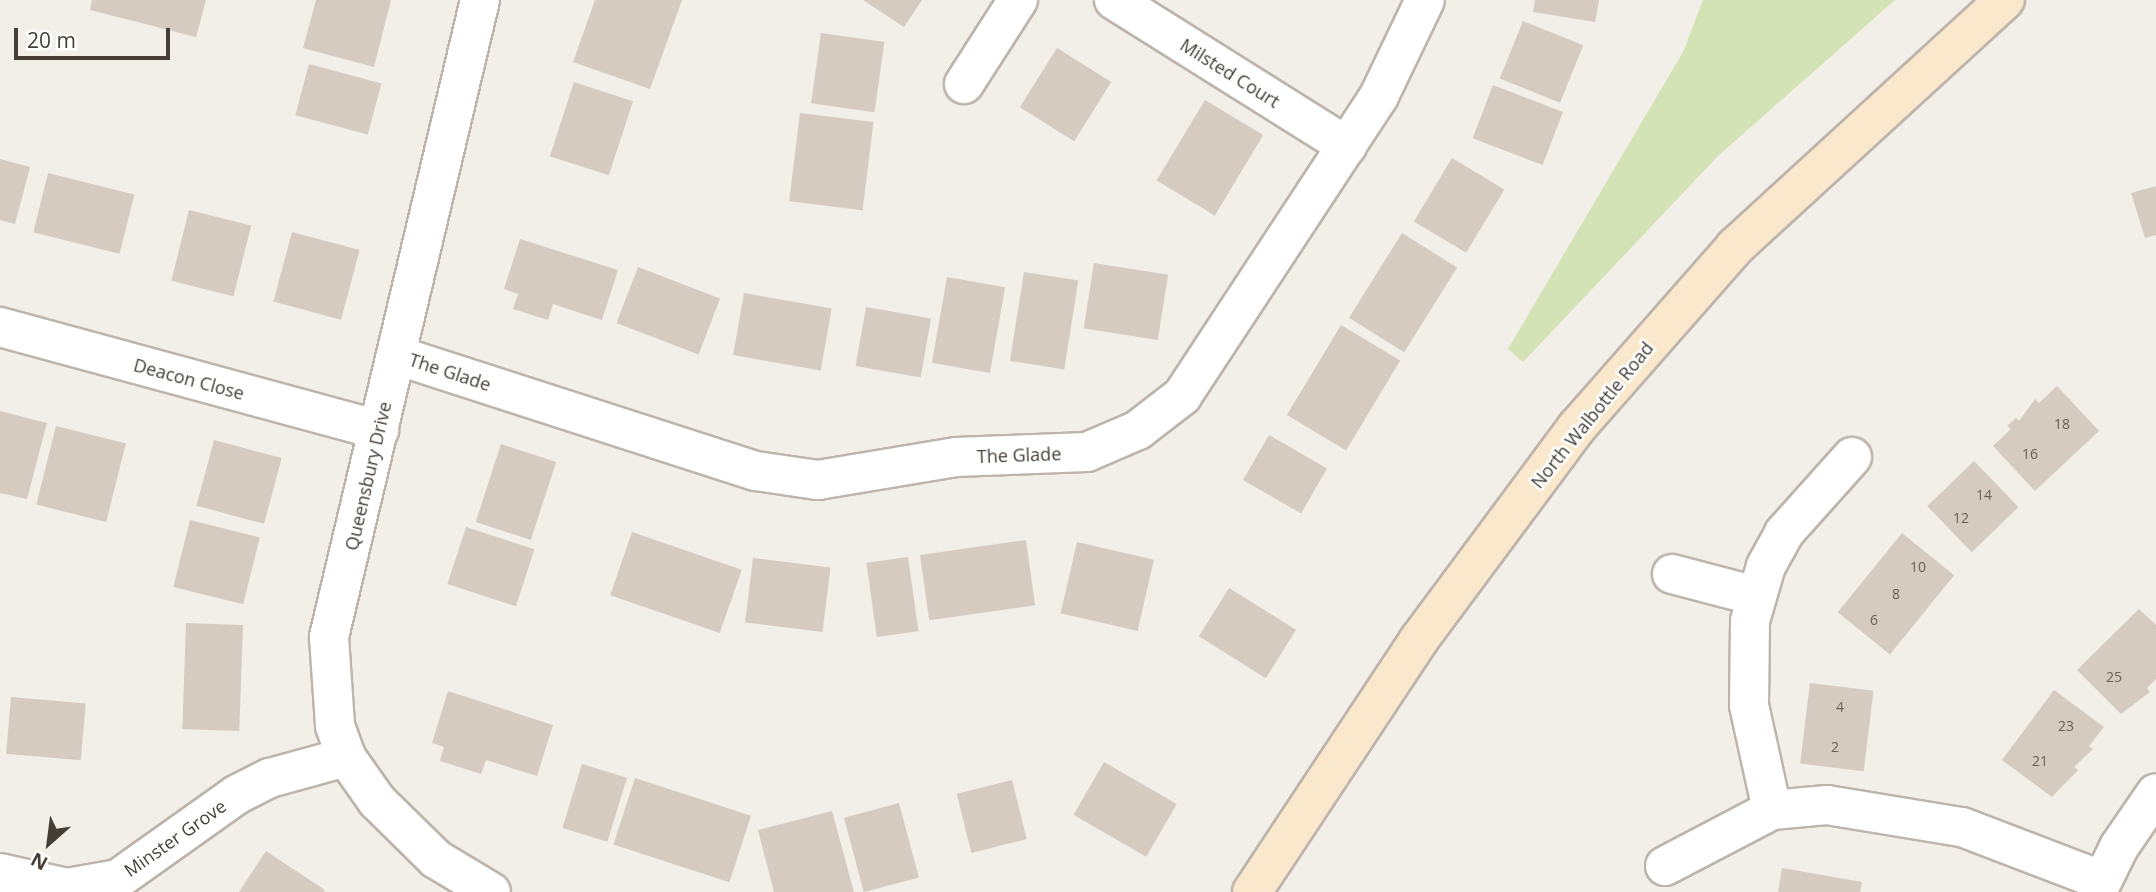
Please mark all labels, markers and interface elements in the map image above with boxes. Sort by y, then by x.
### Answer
scale bar [18,14,173,58]
text: 20 m [27,26,76,54]
street label: Milsted Court [1176,34,1284,112]
street label: North Walbottle Road [1526,337,1658,493]
street label: The Glade [406,349,494,395]
street label: Deacon Close [131,354,247,404]
street label: Queensbury Drive [340,400,396,552]
house number: 18 [2054,416,2070,432]
street label: The Glade [976,443,1062,467]
house number: 16 [2022,446,2038,462]
house number: 14 [1976,487,1992,503]
house number: 12 [1953,510,1969,526]
house number: 10 [1910,559,1926,575]
house number: 8 [1892,586,1900,602]
house number: 6 [1870,612,1878,628]
house number: 25 [2106,669,2122,685]
house number: 4 [1836,699,1844,715]
house number: 23 [2058,718,2074,734]
house number: 2 [1831,739,1839,755]
house number: 21 [2032,753,2048,769]
street label: Minster Grove [120,795,230,881]
north arrow [14,808,84,878]
text: N [26,846,52,877]

